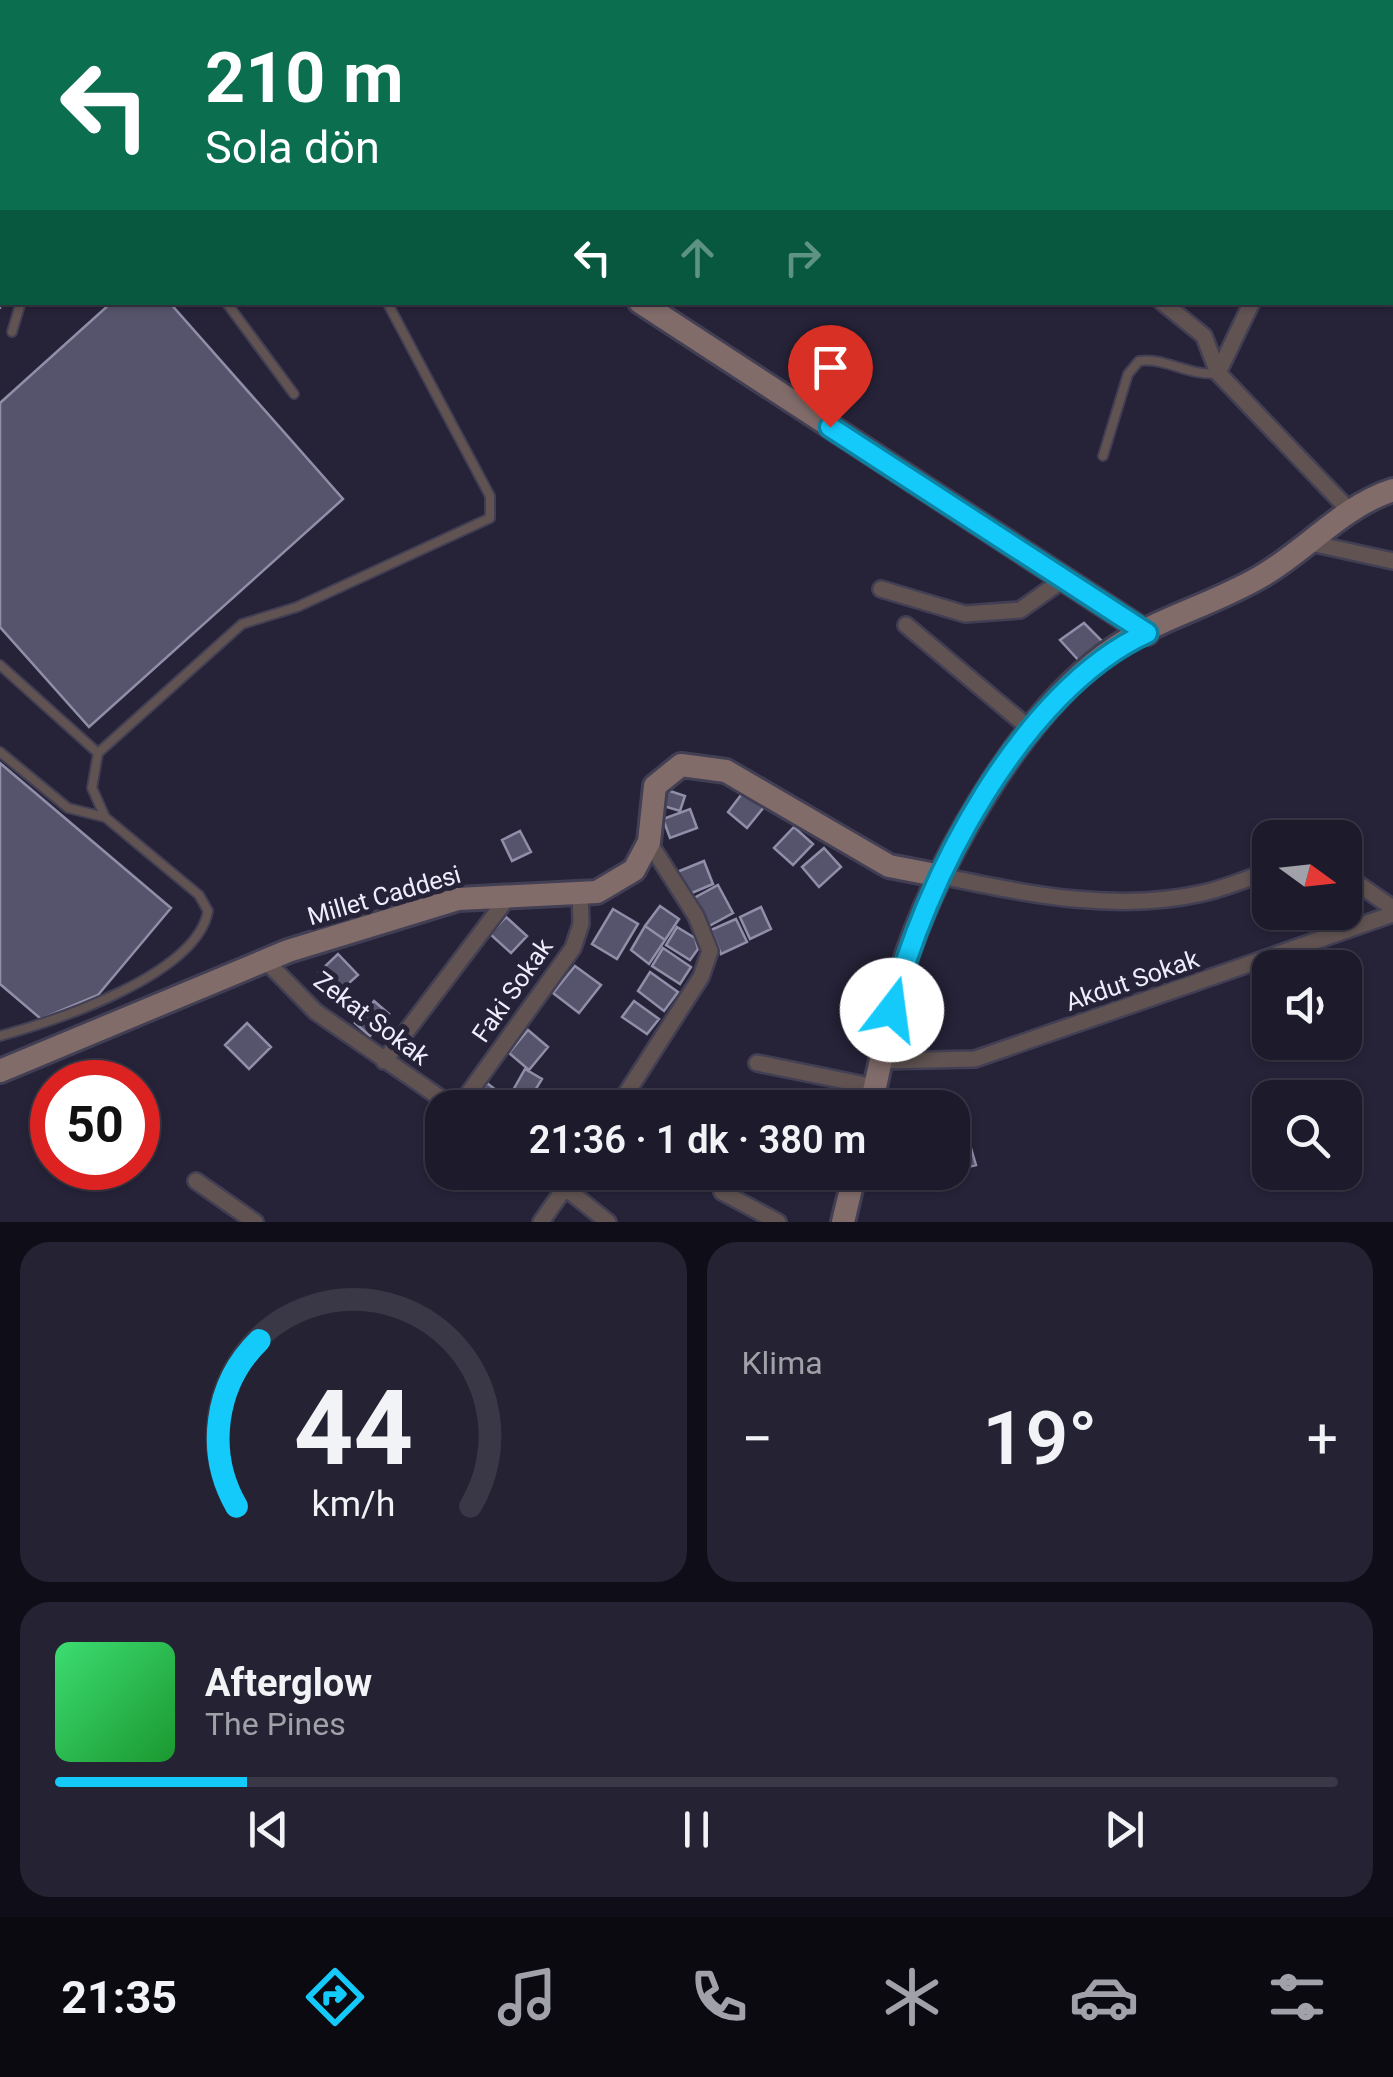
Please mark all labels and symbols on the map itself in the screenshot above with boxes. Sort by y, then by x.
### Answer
pin [788,325,873,428]
north arrow [1252,820,1362,930]
street label: Millet Caddesi [304,860,464,931]
street label: Faki Sokak [466,933,559,1048]
street label: Akdut Sokak [1062,944,1203,1017]
position arrow [840,958,944,1062]
street label: Zekat Sokak [308,966,435,1071]
speed limit sign: 50 [30,1060,160,1190]

